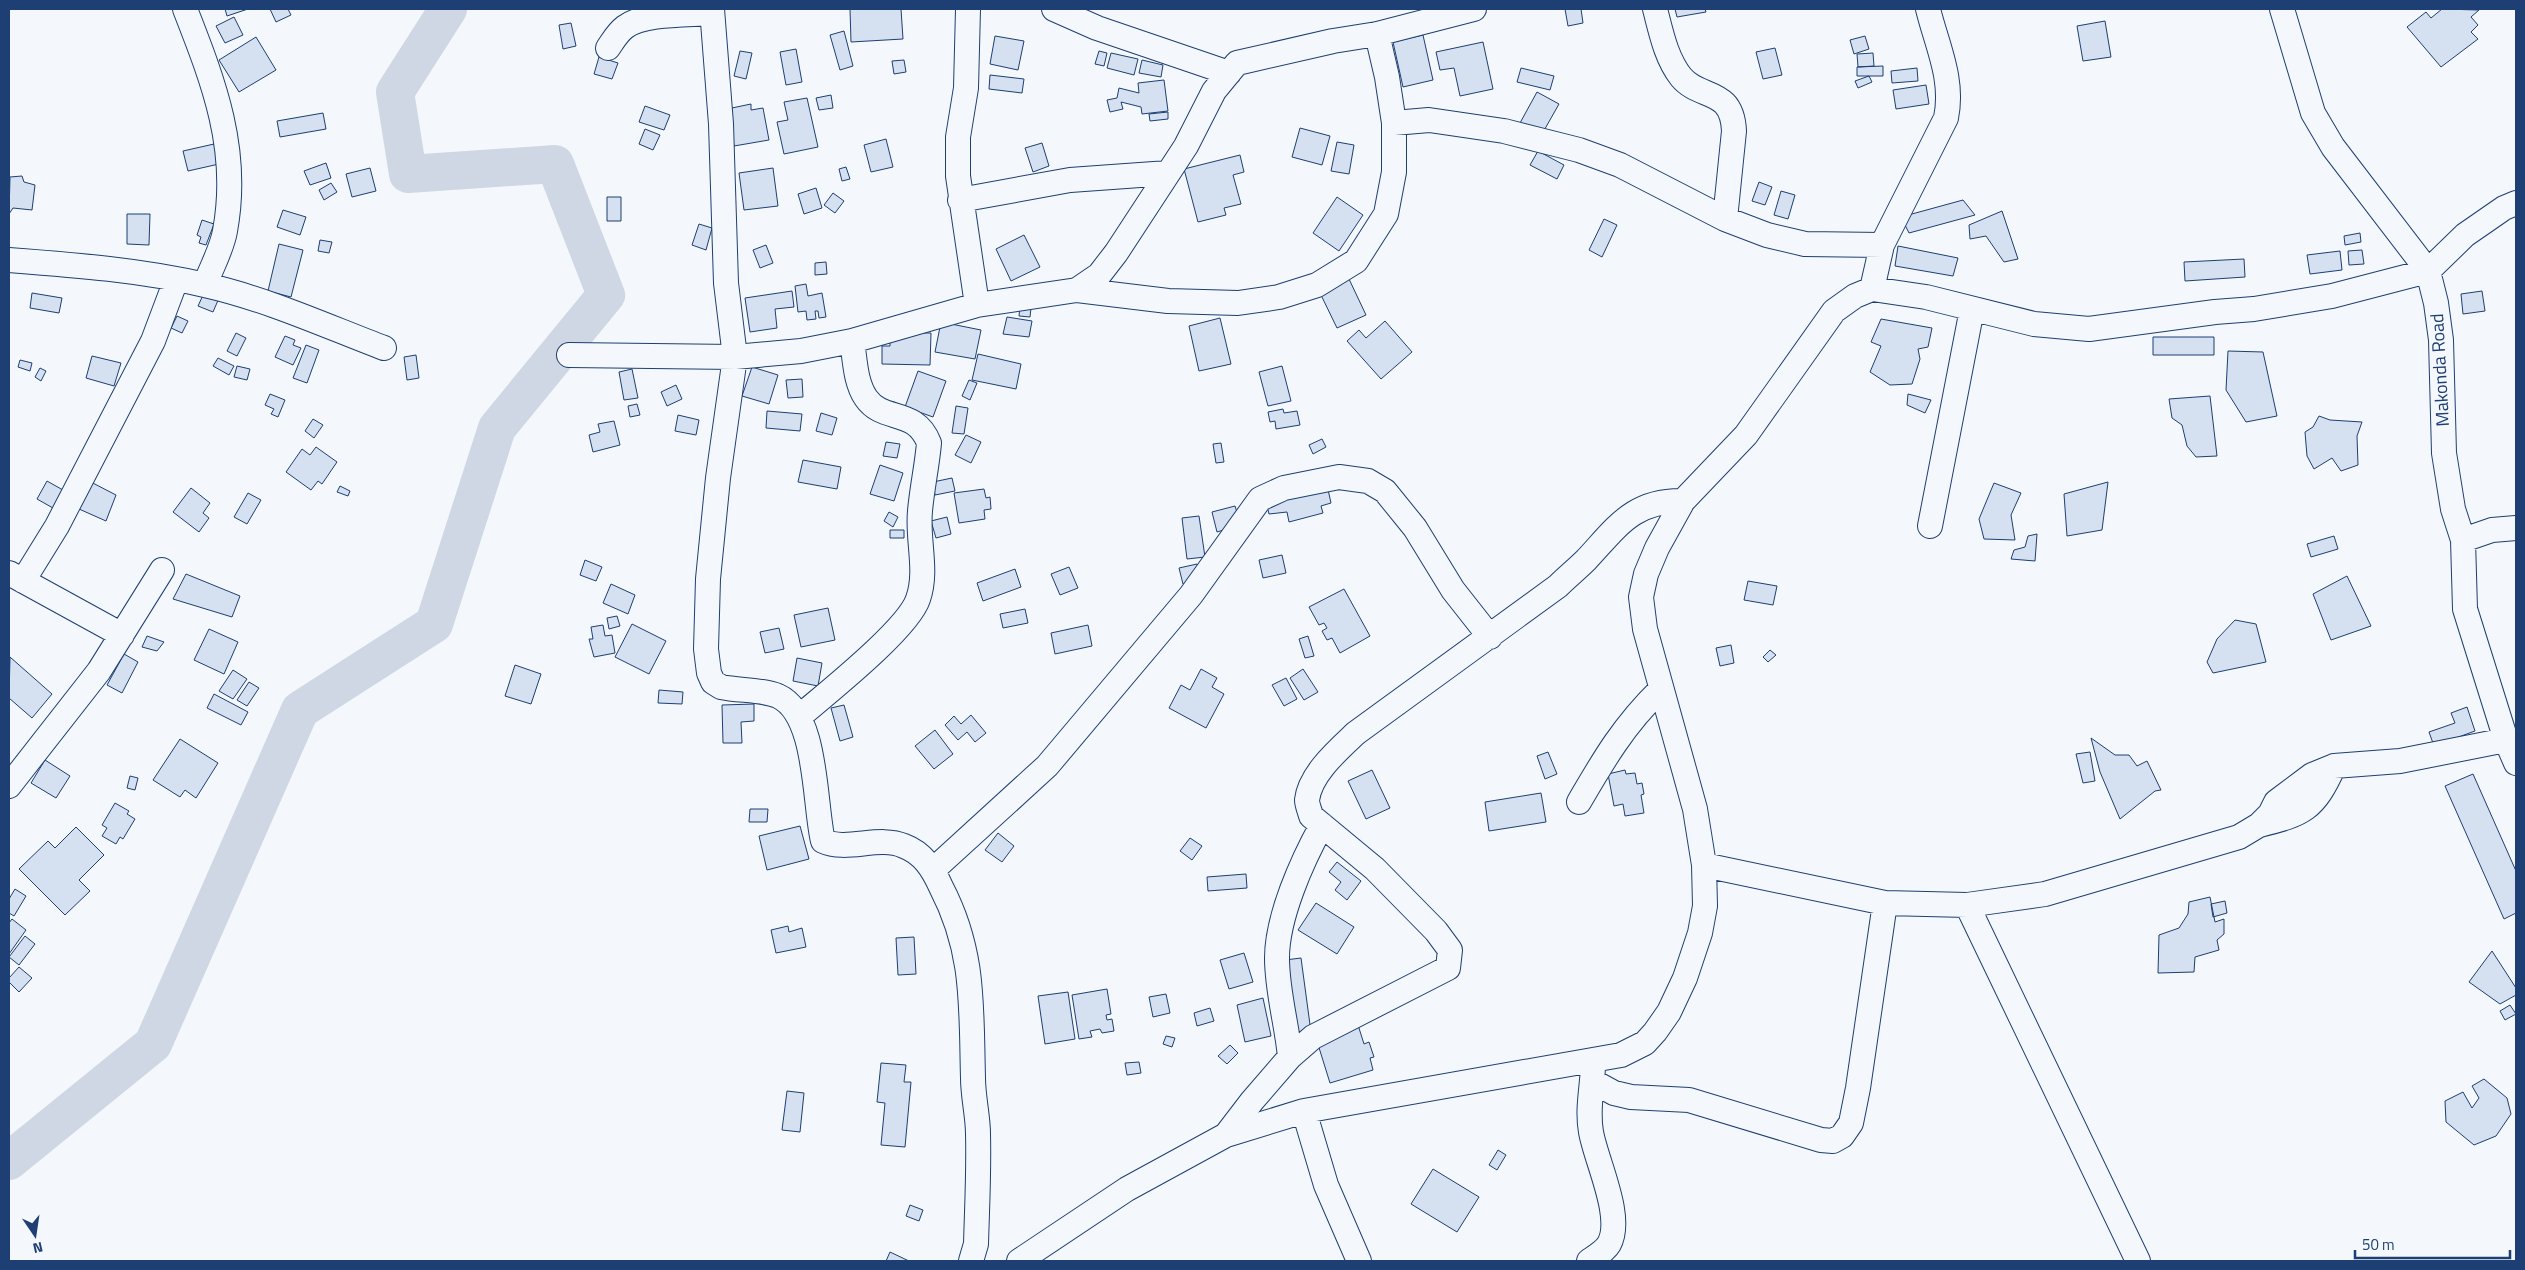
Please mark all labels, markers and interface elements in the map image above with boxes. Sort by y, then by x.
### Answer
street label: Makonda Road [2423,313,2456,427]
north arrow [10,1210,60,1260]
scale bar [2355,1228,2510,1260]
text: 50 m [2362,1233,2395,1256]
text: N [31,1237,45,1259]

